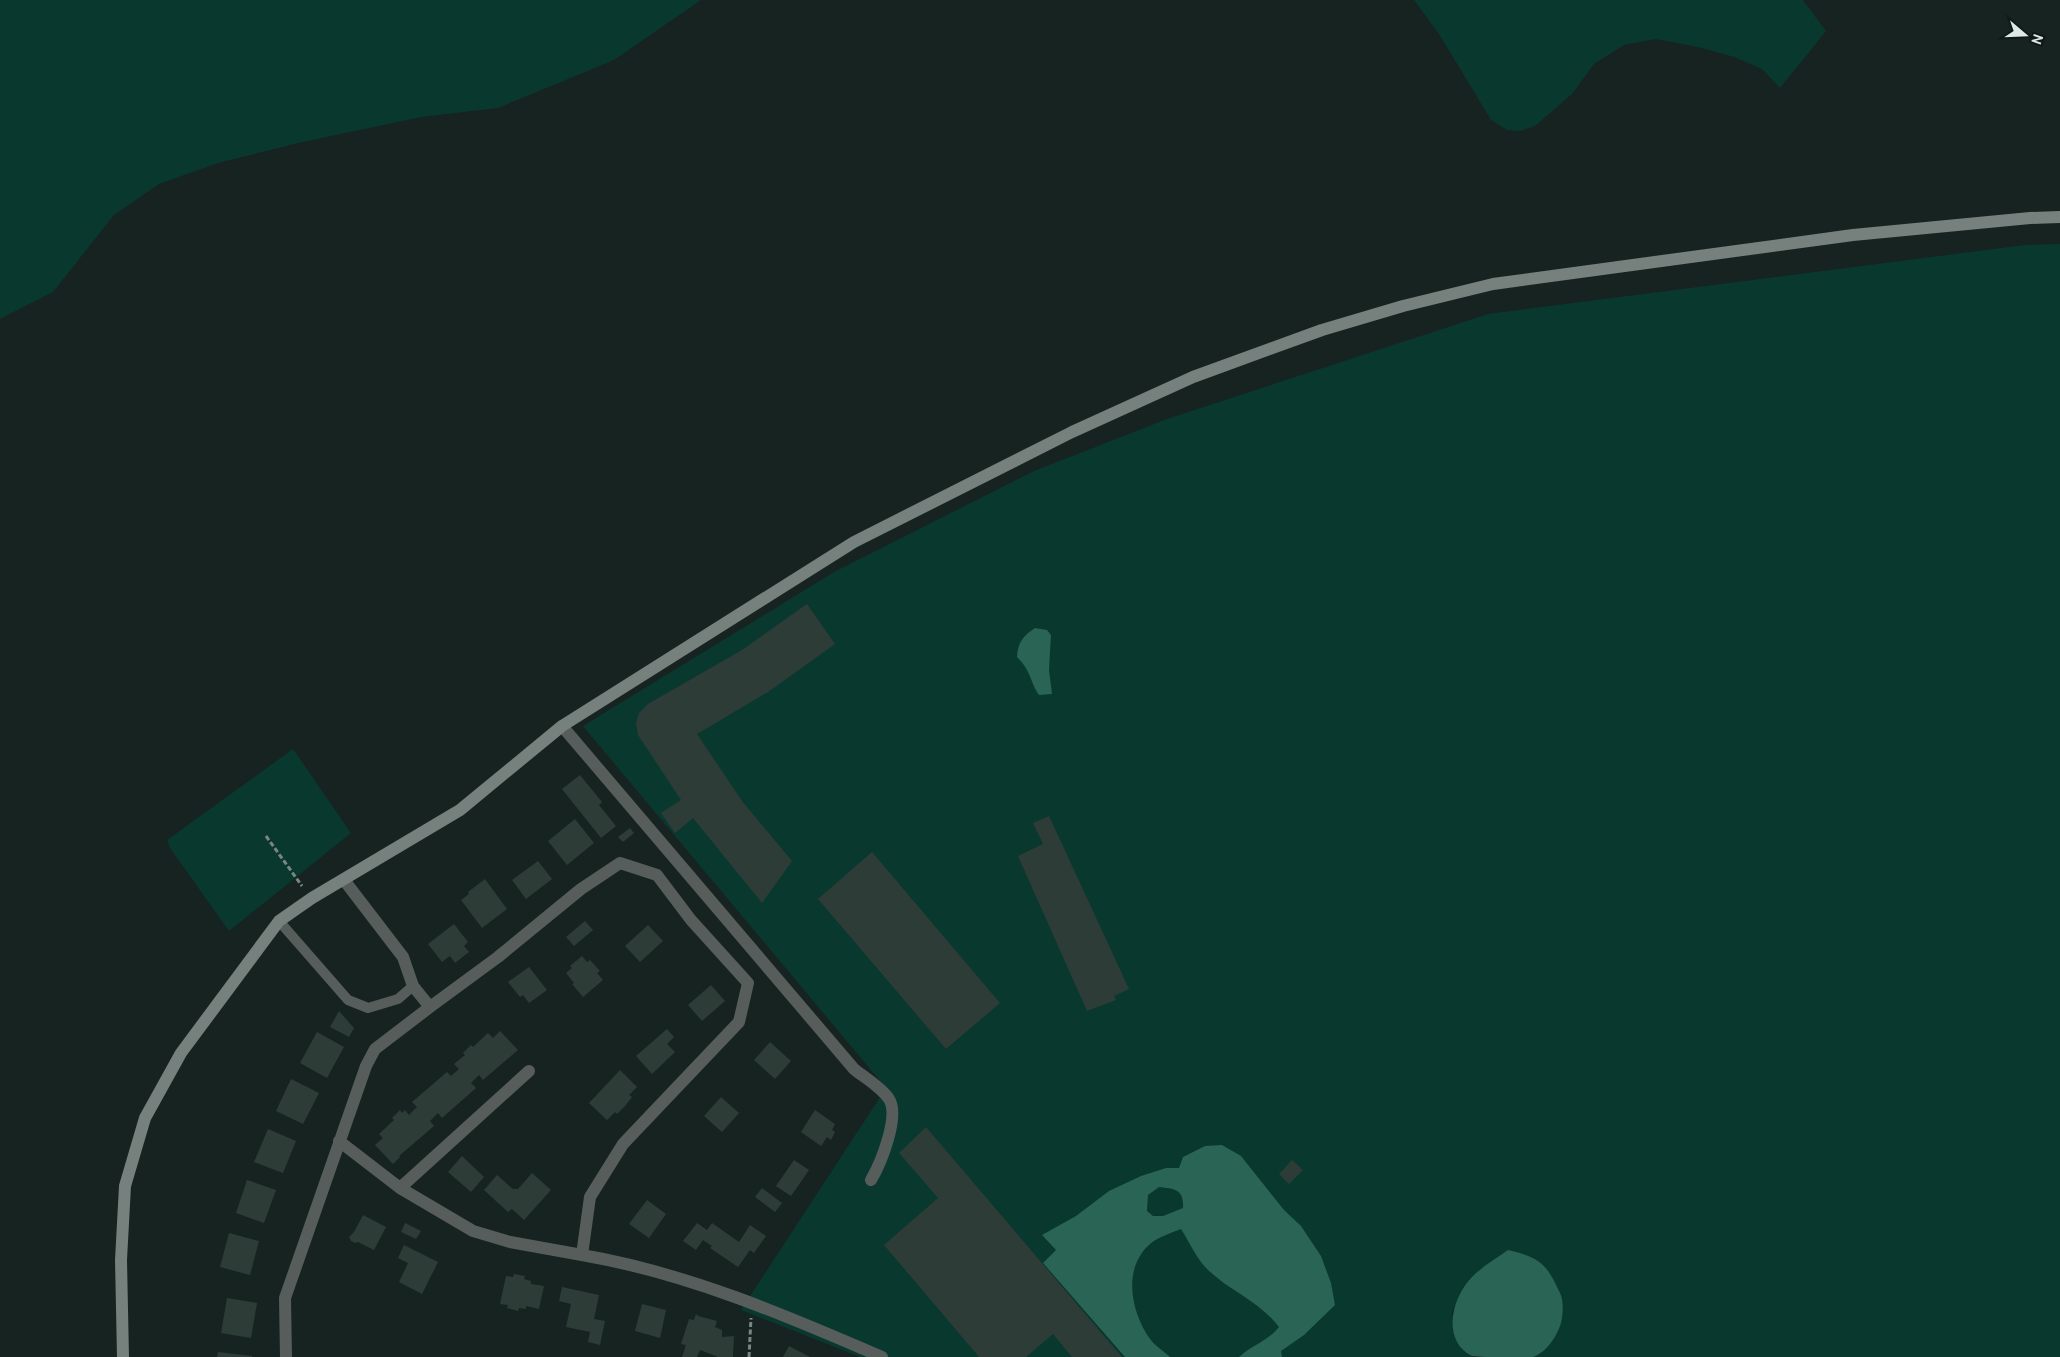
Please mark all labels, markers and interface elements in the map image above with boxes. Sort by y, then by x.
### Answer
north arrow [2000,10,2050,60]
text: N [2027,32,2047,47]

